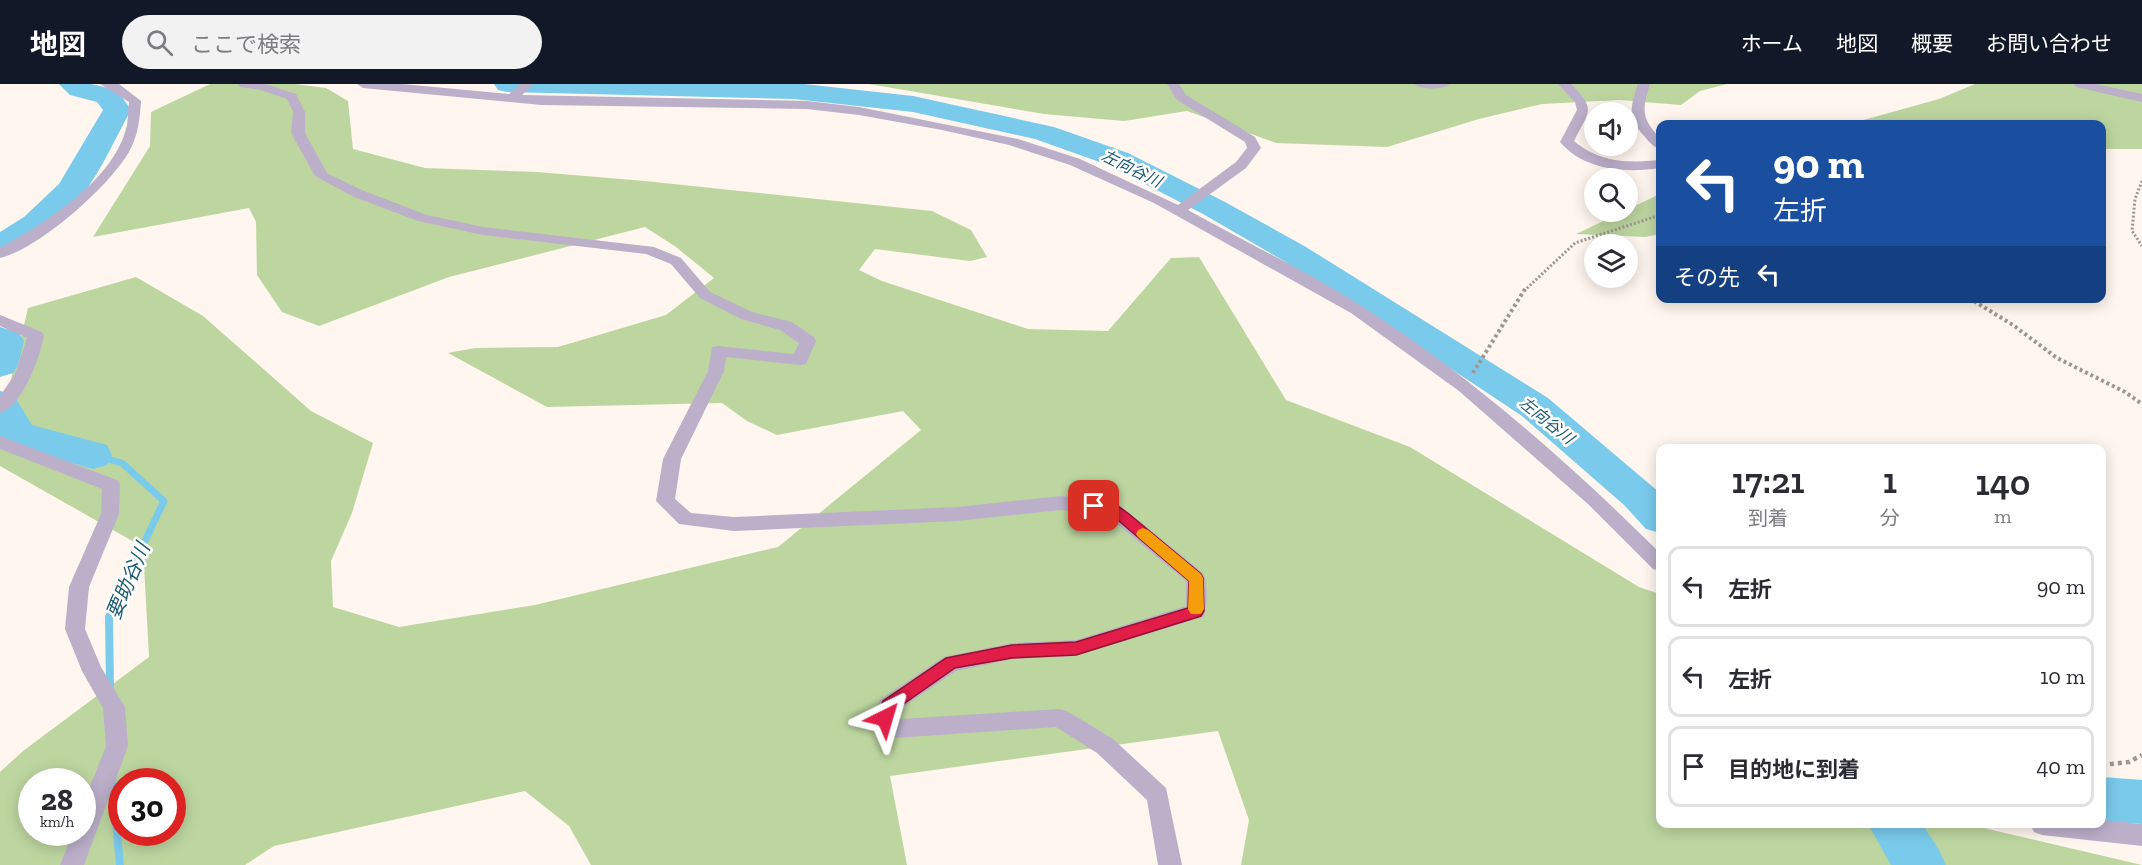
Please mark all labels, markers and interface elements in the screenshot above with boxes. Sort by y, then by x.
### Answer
search box [122,15,542,69]
icon: search [143,26,176,59]
text: 地図 [30,28,86,61]
text: ここで検索 [191,31,301,58]
text: ホーム [1741,31,1803,56]
text: 地図 [1836,31,1878,56]
text: 概要 [1911,31,1953,56]
text: お問い合わせ [1986,31,2112,56]
map controls [1584,102,1638,288]
button: sound [1584,102,1638,156]
text: 90 m [1773,138,1864,189]
icon: left [1674,144,1752,222]
water label: 左向谷川 [1099,146,1166,192]
button: search [1584,168,1638,222]
text: 左折 [1773,195,1827,227]
button: layers [1584,234,1638,288]
icon: left [1752,258,1785,291]
text: その先 [1674,264,1740,291]
water label: 左向谷川 [1516,393,1579,449]
text: 17:21 [1731,459,1805,502]
text: 1 [1883,459,1897,502]
text: 140 [1975,461,2031,504]
pin [1068,480,1119,531]
icon: arrive [1077,489,1110,522]
text: m [1994,504,2012,528]
text: 到着 [1748,506,1788,530]
text: 分 [1880,506,1900,530]
water label: 要助谷川 [101,538,155,623]
icon: left [1677,570,1710,603]
text: 90 m [2037,573,2085,600]
text: 左折 [1728,576,1772,603]
icon: left [1677,660,1710,693]
text: 10 m [2040,663,2085,690]
text: 左折 [1728,666,1772,693]
position arrow [853,686,917,750]
icon: arrive [1677,750,1710,783]
text: 40 m [2036,753,2085,780]
text: 目的地に到着 [1728,756,1860,783]
speed limit sign: 30 [108,768,186,846]
text: 28 [41,782,73,818]
text: km/h [40,813,74,831]

